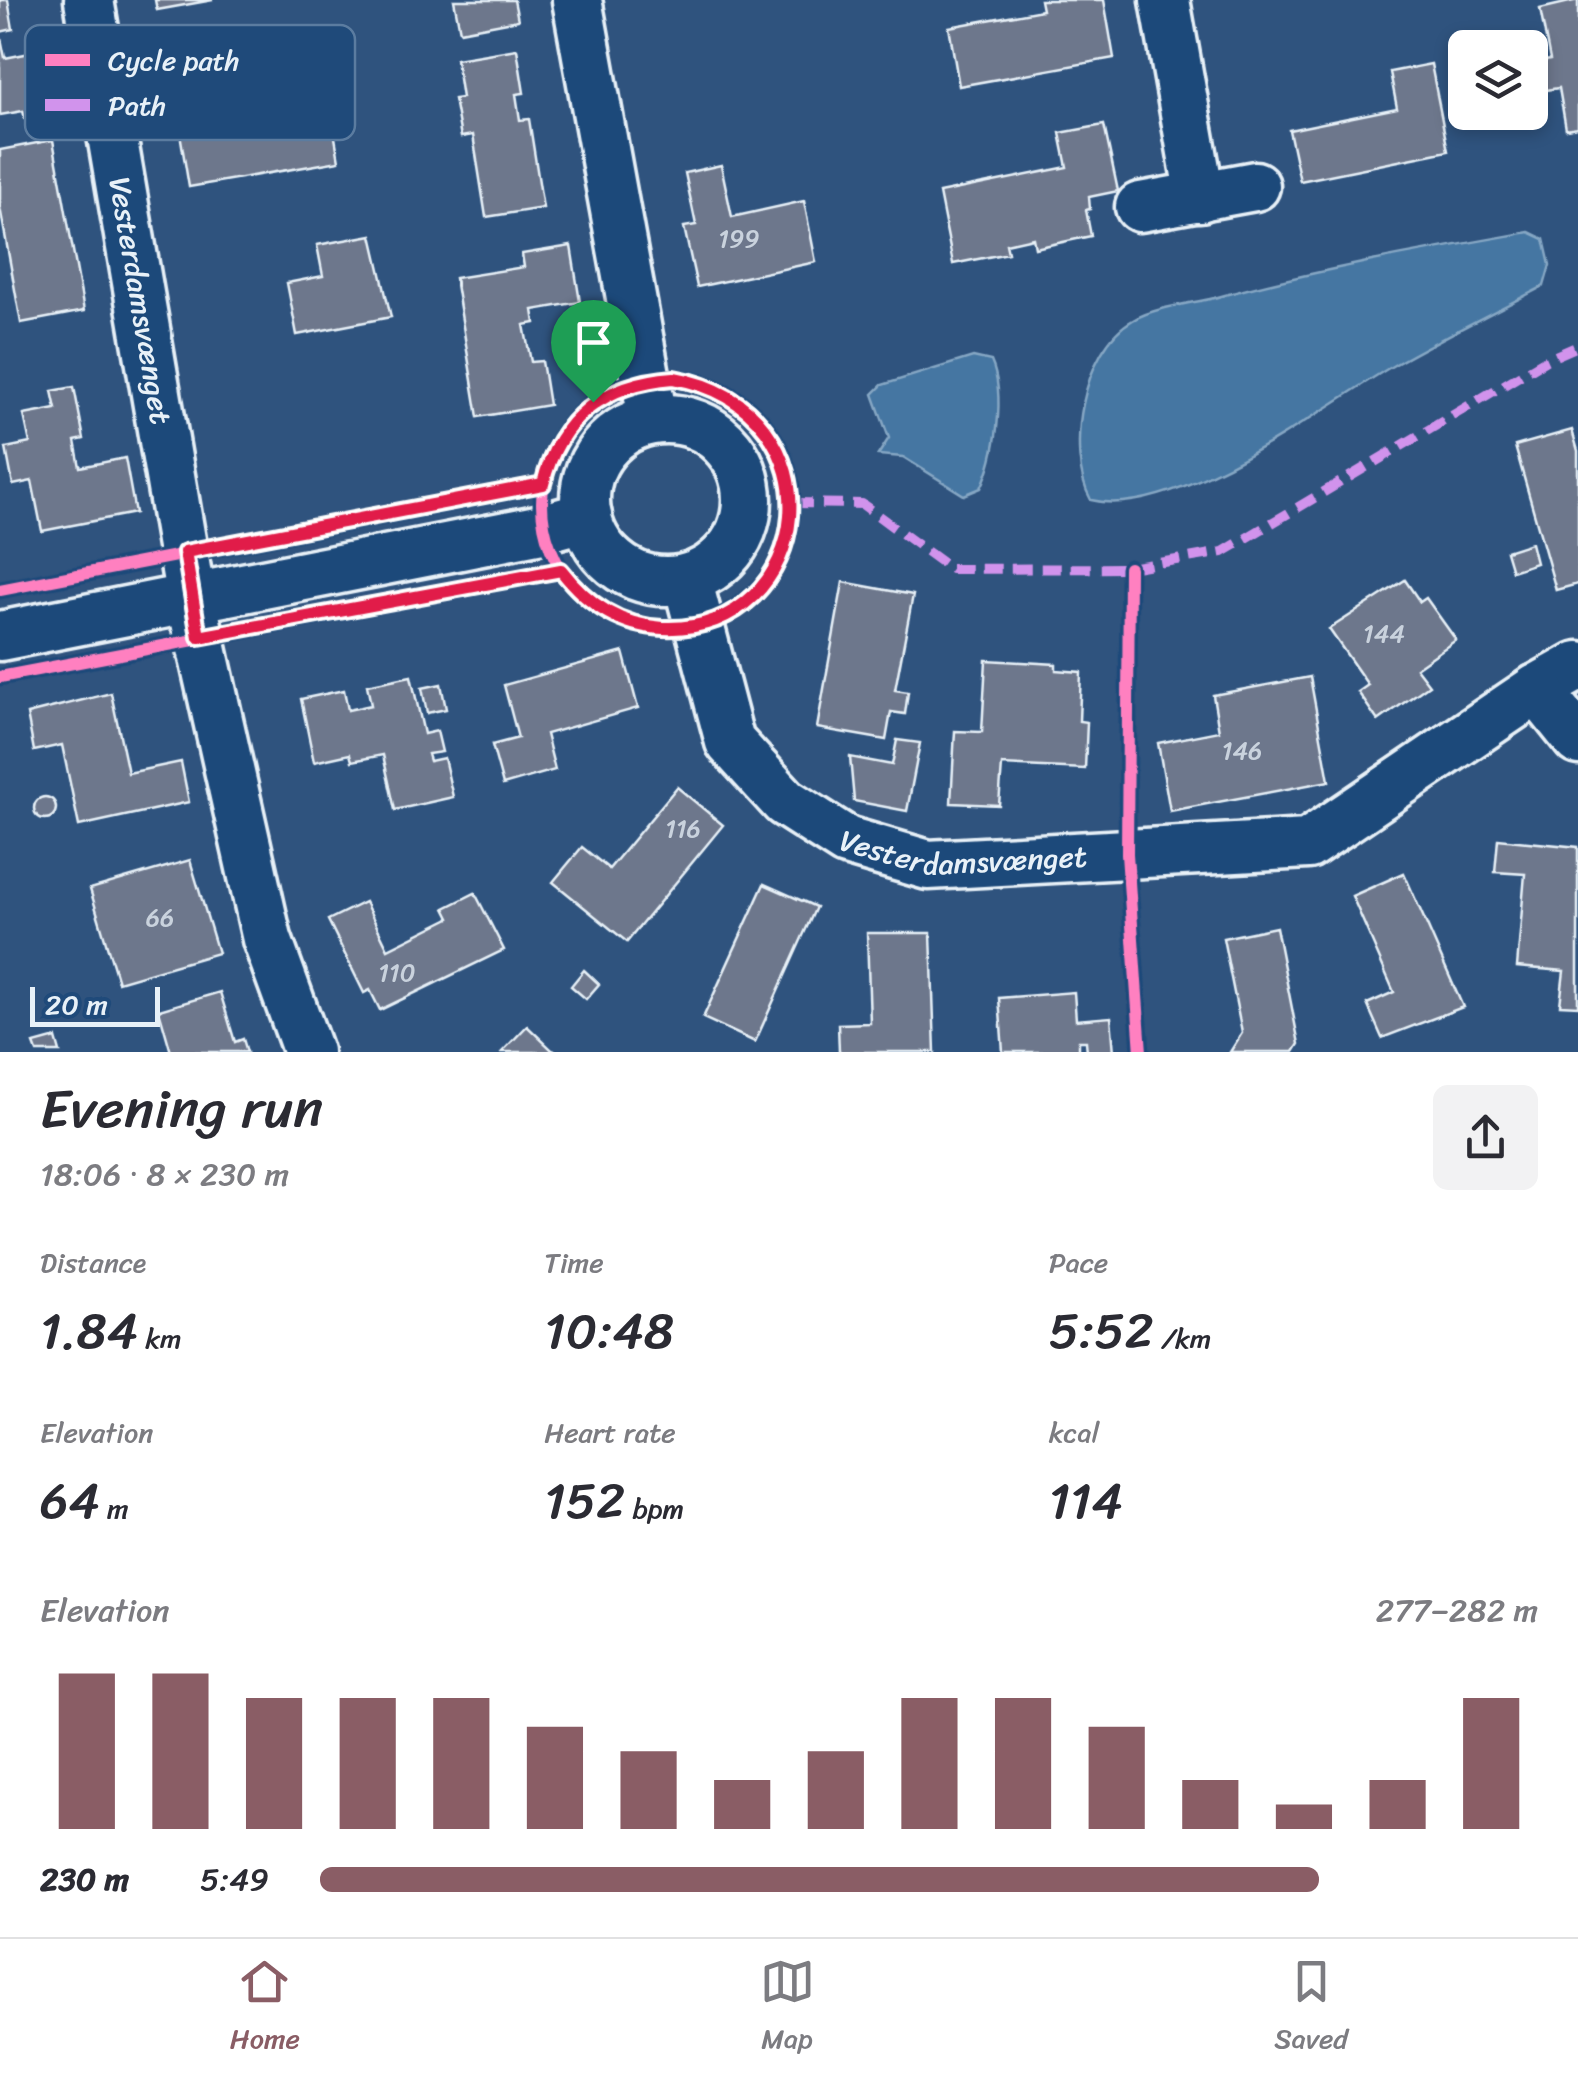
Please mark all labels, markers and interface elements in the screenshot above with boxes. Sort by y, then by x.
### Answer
legend [25,25,355,140]
map controls [1448,30,1548,130]
button: layers [1448,30,1548,130]
text: Cycle path [108,36,239,85]
text: Path [108,81,166,130]
street label: Vesterdamsvænget [93,173,188,428]
house number: 199 [718,216,760,261]
pin [551,300,636,403]
icon: arrive [566,315,621,370]
house number: 144 [1363,611,1405,656]
house number: 146 [1222,728,1262,773]
house number: 116 [665,806,701,851]
street label: Vesterdamsvænget [833,814,1088,892]
house number: 66 [146,895,174,940]
house number: 110 [378,950,416,995]
text: 20 m [45,980,108,1029]
scale bar [30,982,160,1026]
text: Evening run [40,1060,323,1157]
button: share [1433,1085,1538,1190]
text: 18:06 · 8 × 230 m [40,1146,289,1203]
text: Distance [40,1238,146,1287]
text: Time [544,1238,604,1287]
text: Pace [1049,1238,1108,1287]
text: 1.84 [40,1287,138,1376]
text: 10:48 [544,1287,674,1376]
text: 5:52 [1049,1287,1154,1376]
text: km [138,1314,182,1363]
text: /km [1154,1314,1211,1363]
text: Elevation [40,1408,153,1457]
text: Heart rate [544,1408,676,1457]
text: kcal [1049,1408,1100,1457]
text: 64 [40,1457,100,1546]
text: 152 [544,1457,625,1546]
text: 114 [1049,1457,1123,1546]
text: m [100,1484,128,1533]
text: bpm [625,1484,684,1533]
text: Elevation [40,1582,170,1639]
text: 277–282 m [1376,1582,1538,1639]
text: 230 m [40,1851,129,1908]
text: 5:49 [200,1851,269,1908]
tab: Home [230,1954,300,2063]
tab: Map [760,1954,815,2063]
tab: Saved [1274,1954,1348,2063]

